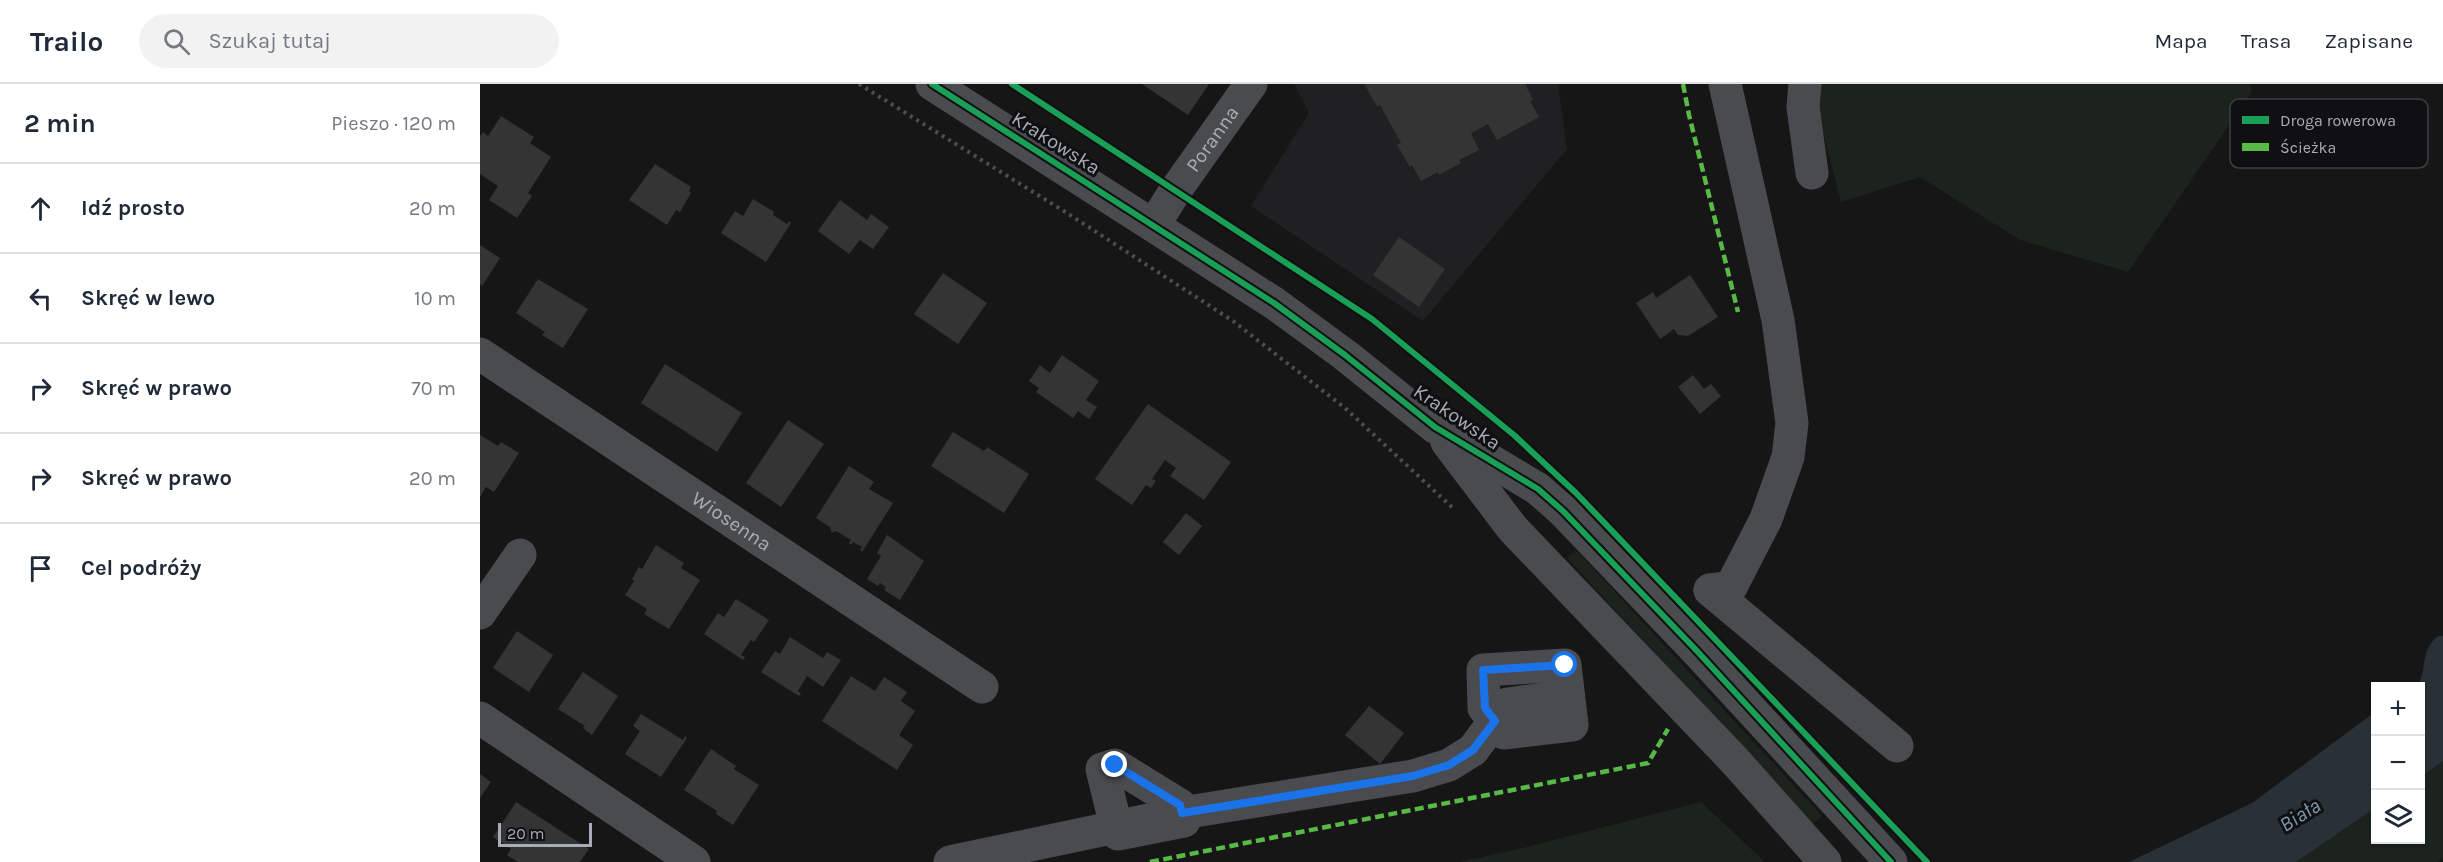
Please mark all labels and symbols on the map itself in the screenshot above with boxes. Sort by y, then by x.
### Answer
legend [2230,99,2428,168]
street label: Poranna [1181,101,1243,176]
street label: Krakowska [1008,107,1104,179]
text: Droga rowerowa [2280,111,2396,130]
text: Ścieżka [2280,138,2336,157]
street label: Krakowska [1409,380,1505,454]
street label: Wiosenna [687,486,776,556]
route start [1551,651,1577,677]
route end [1101,751,1127,777]
water label: Biała [2275,793,2325,837]
scale bar [498,820,592,848]

